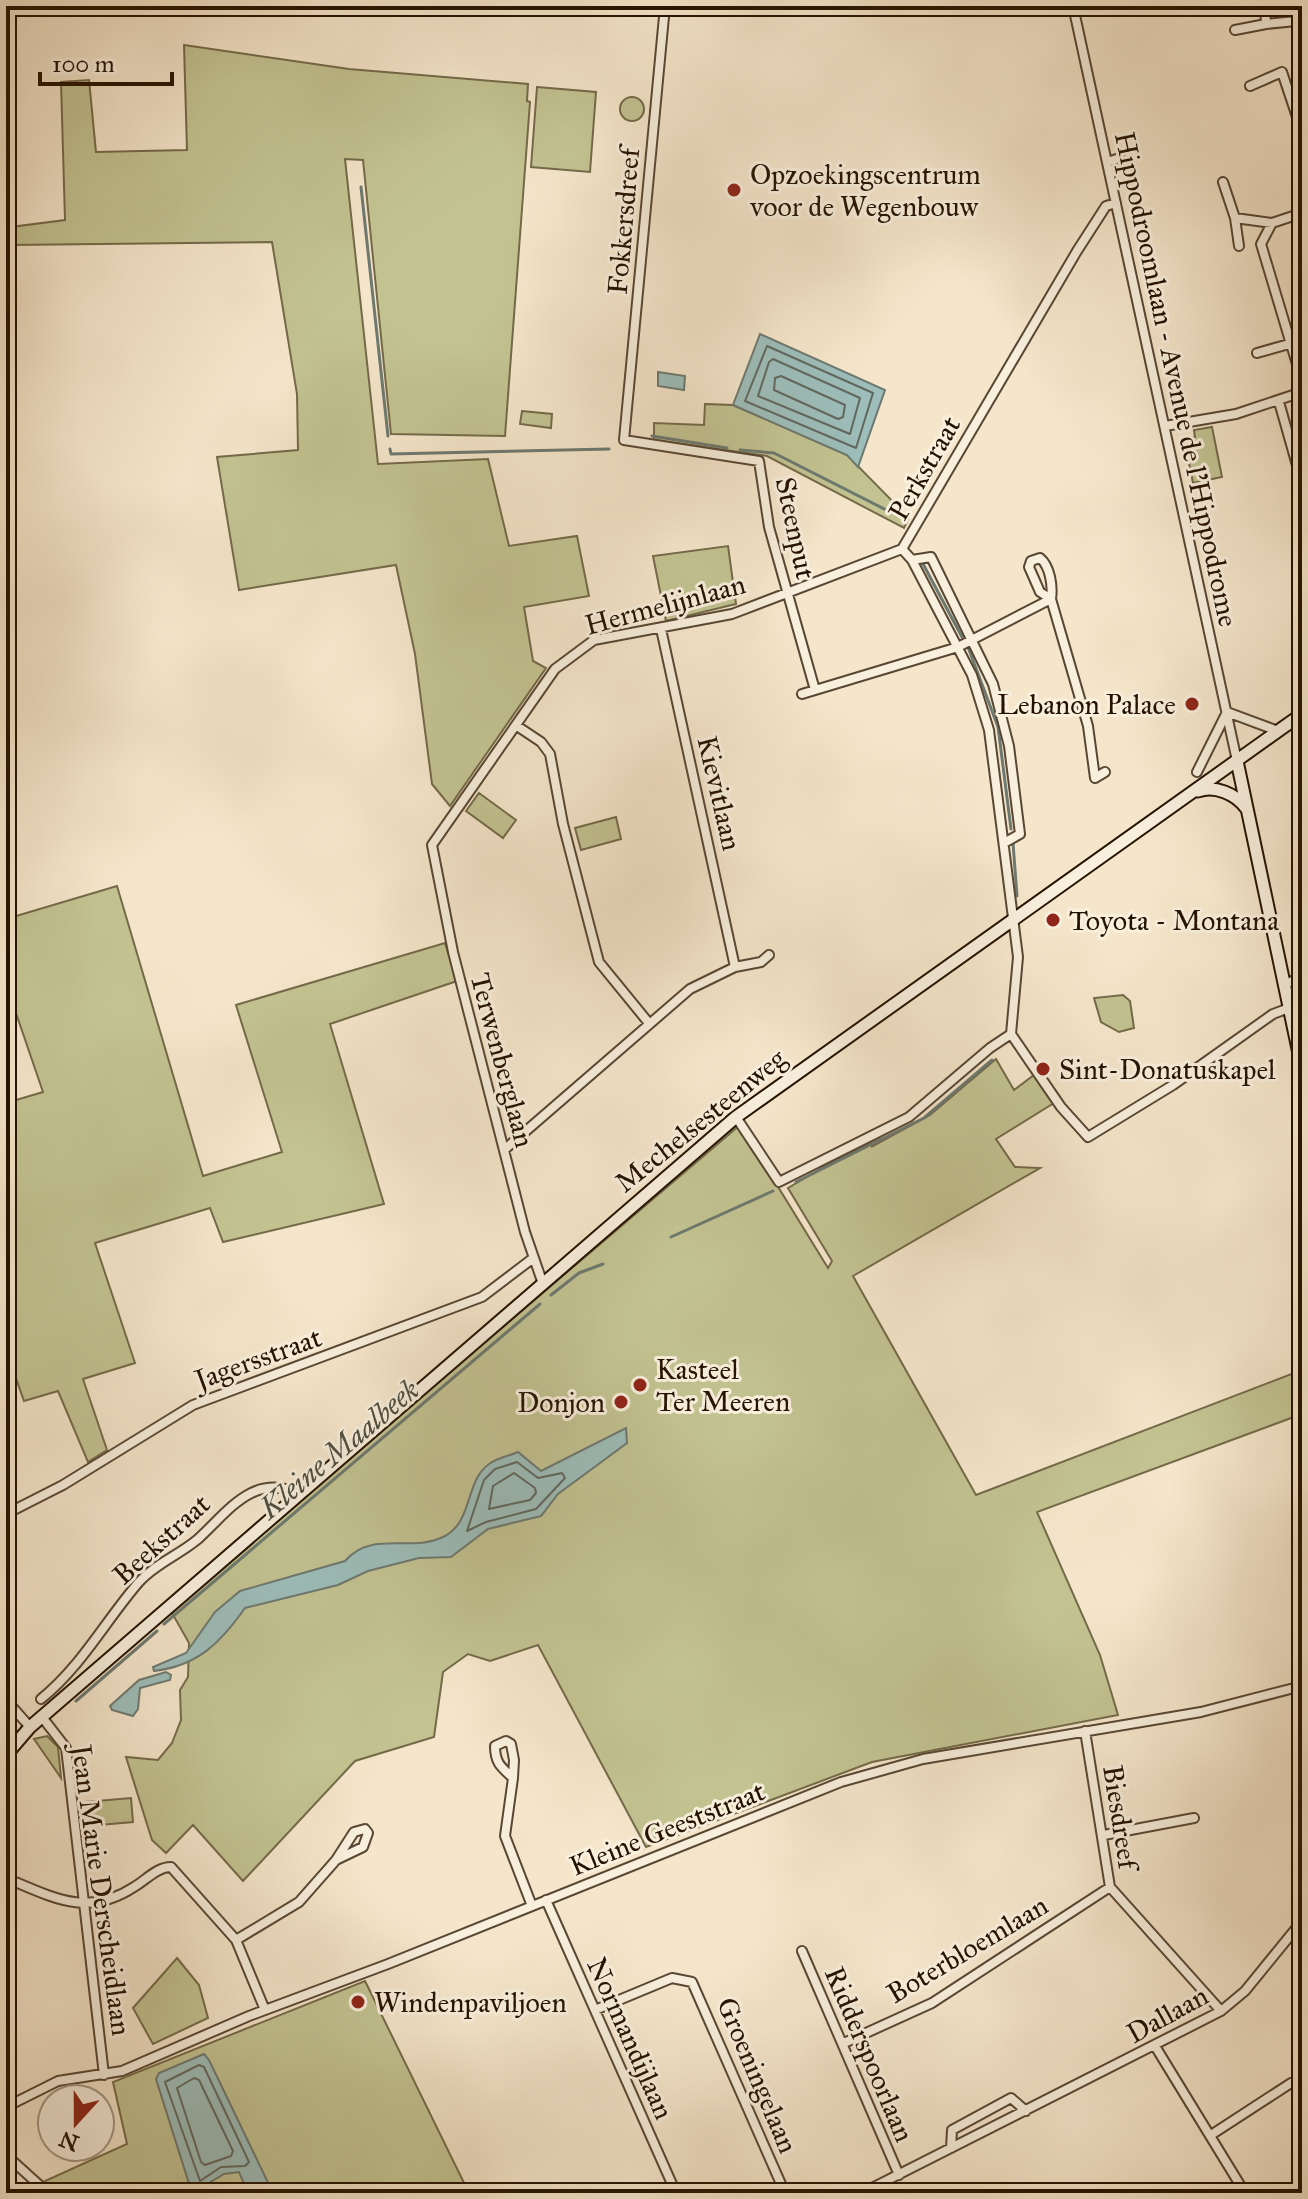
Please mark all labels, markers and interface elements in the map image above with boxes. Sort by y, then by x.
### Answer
scale bar [40,36,172,86]
text: 100 m [52,49,115,79]
street label: Hippodroomlaan - Avenue de l'Hippodrome [1107,128,1246,630]
street label: Fokkersdreef [600,142,648,296]
place label: Opzoekingscentrum voor de Wegenbouw [749,157,981,224]
marker: Opzoekingscentrum voor de Wegenbouw [725,181,743,199]
street label: Perkstraat [881,410,968,527]
street label: Steenput [768,474,823,582]
street label: Hermelijnlaan [581,566,749,643]
place label: Lebanon Palace [997,687,1176,722]
marker: Lebanon Palace [1183,695,1201,713]
street label: Kievitlaan [689,732,750,854]
place label: Toyota - Montana [1069,903,1279,938]
marker: Toyota - Montana [1044,911,1062,929]
street label: Terwenberglaan [462,969,543,1151]
street label: Mechelsesteenweg [608,1040,794,1200]
place label: Sint-Donatuskapel [1059,1052,1276,1087]
marker: Sint-Donatuskapel [1034,1060,1052,1078]
street label: Jagersstraat [187,1319,326,1399]
place label: Kasteel Ter Meeren [656,1352,790,1419]
water label: Kleine Maalbeek [250,1372,426,1528]
marker: Kasteel Ter Meeren [631,1376,649,1394]
place label: Donjon [517,1385,605,1420]
marker: Donjon [612,1393,630,1411]
street label: Beekstraat [105,1487,217,1592]
street label: Jean Marie Derscheidlaan [63,1739,139,2038]
street label: Biesdreef [1095,1762,1147,1876]
street label: Kleine Geeststraat [564,1773,770,1884]
street label: Boterbloemlaan [880,1888,1054,2011]
street label: Normandijlaan [579,1952,682,2125]
street label: Ridderspoorlaan [817,1961,922,2147]
street label: Dallaan [1120,1978,1214,2051]
place label: Windenpaviljoen [374,1985,567,2020]
street label: Groeningelaan [709,1992,806,2158]
marker: Windenpaviljoen [349,1993,367,2011]
north arrow [36,2083,116,2163]
text: N [55,2125,83,2157]

